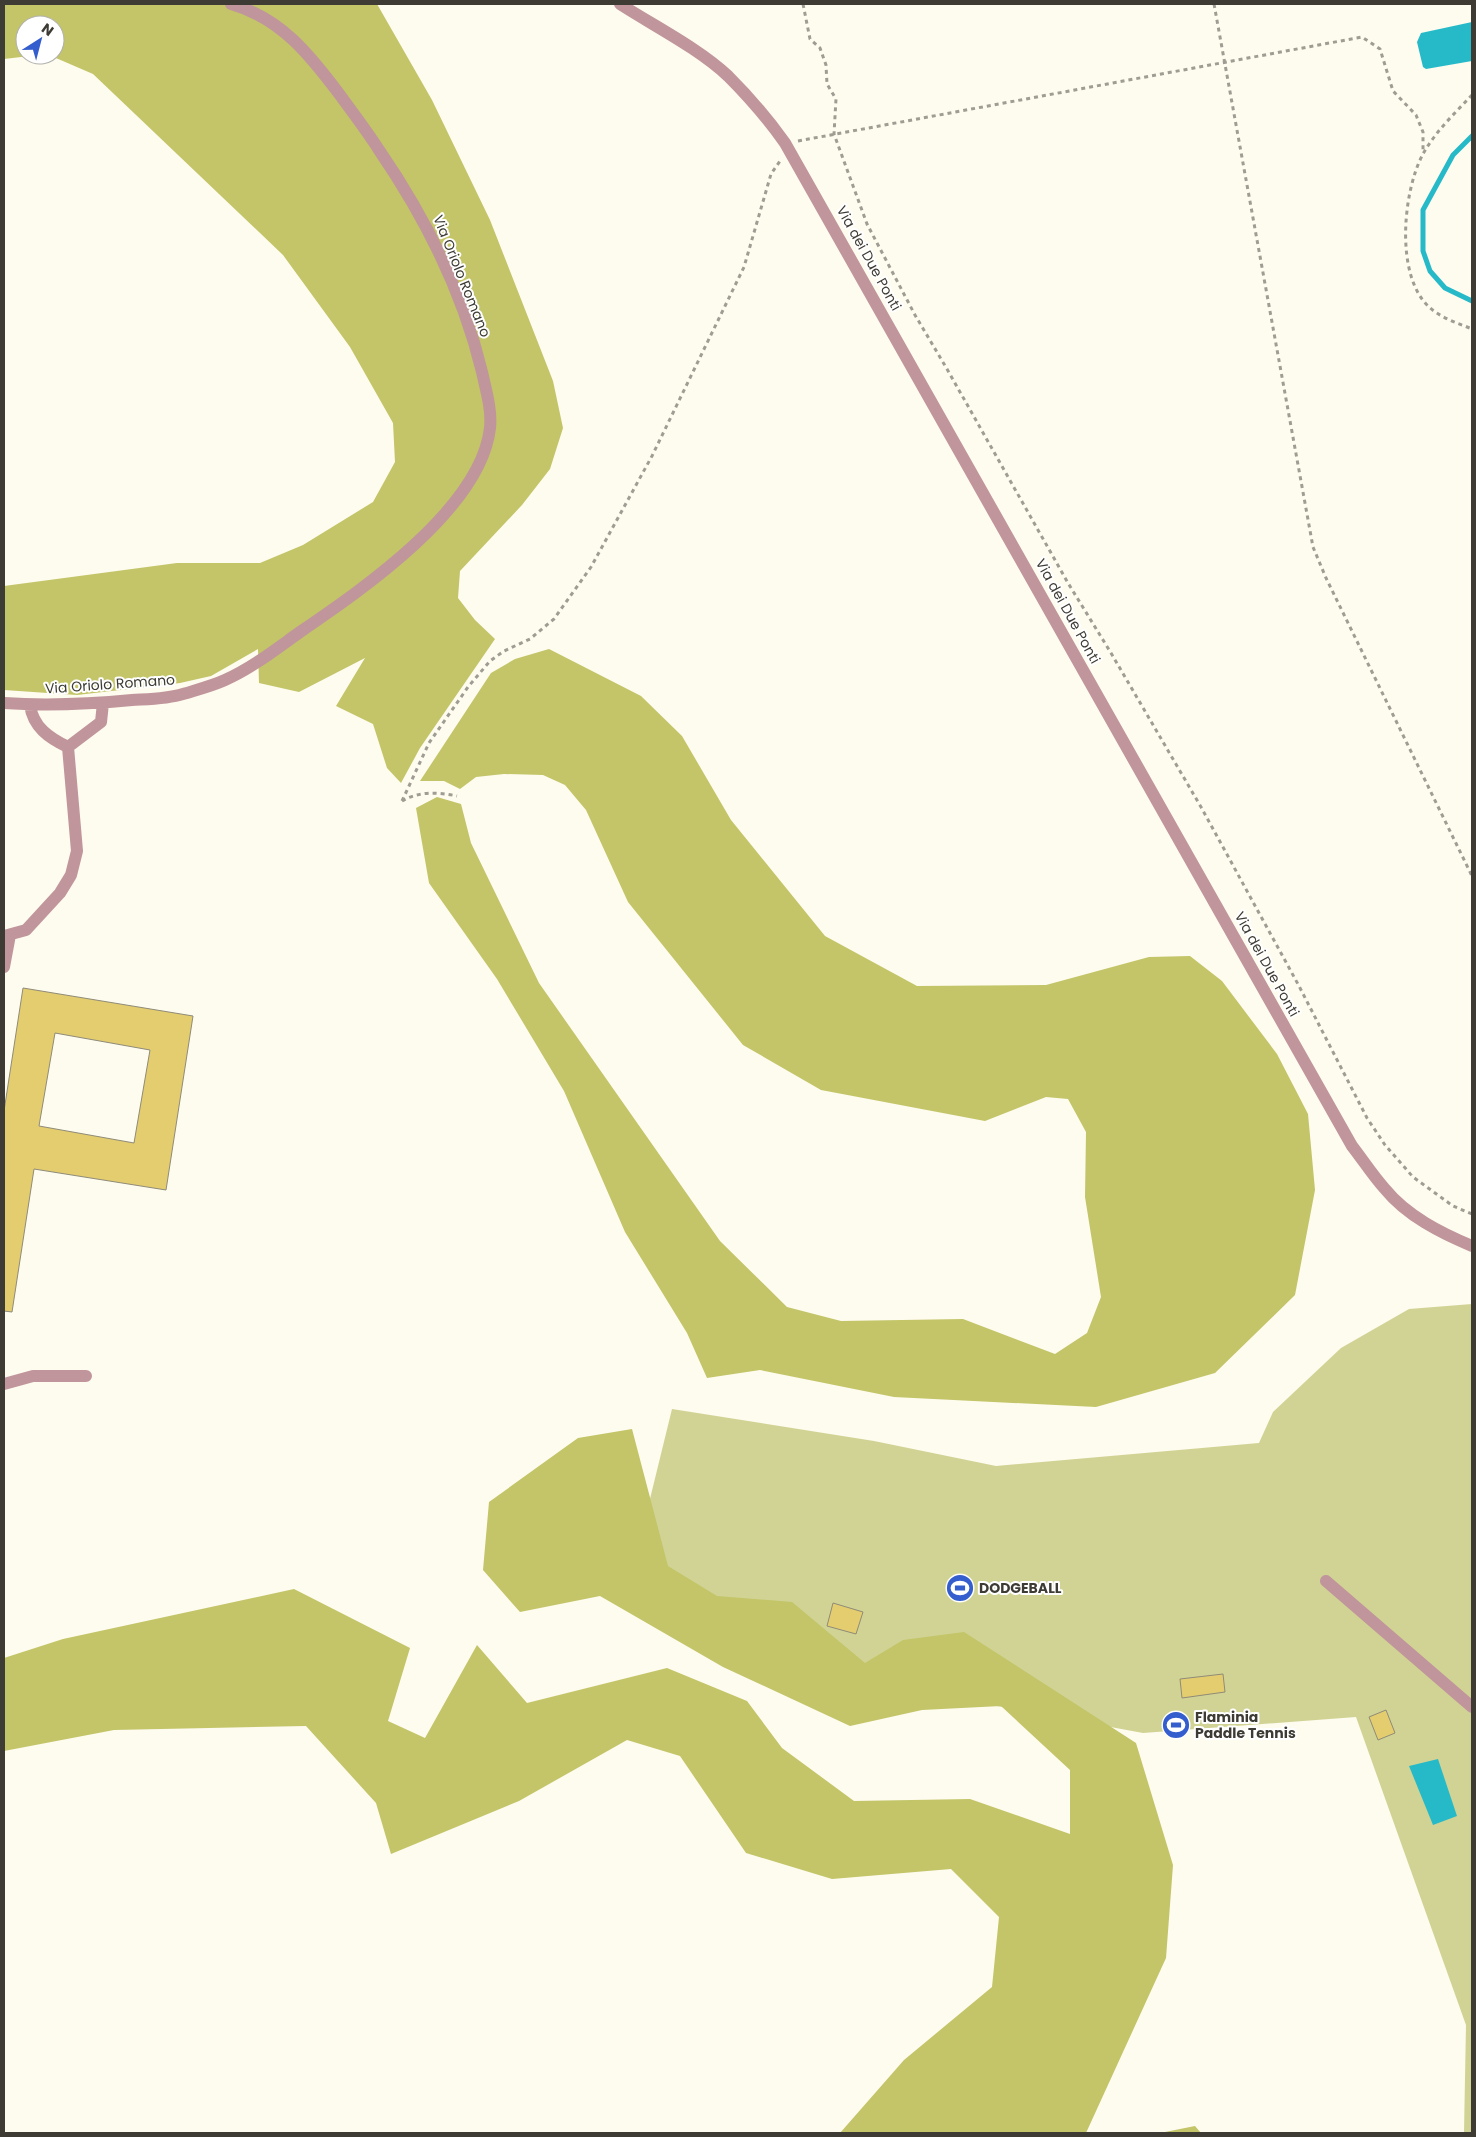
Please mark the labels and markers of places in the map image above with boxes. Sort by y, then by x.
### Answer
sports icon: DODGEBALL [945,1573,975,1603]
place label: DODGEBALL [979,1578,1062,1598]
place label: Flaminia Paddle Tennis [1195,1707,1296,1743]
sports icon: Flaminia Paddle Tennis [1161,1710,1191,1740]

